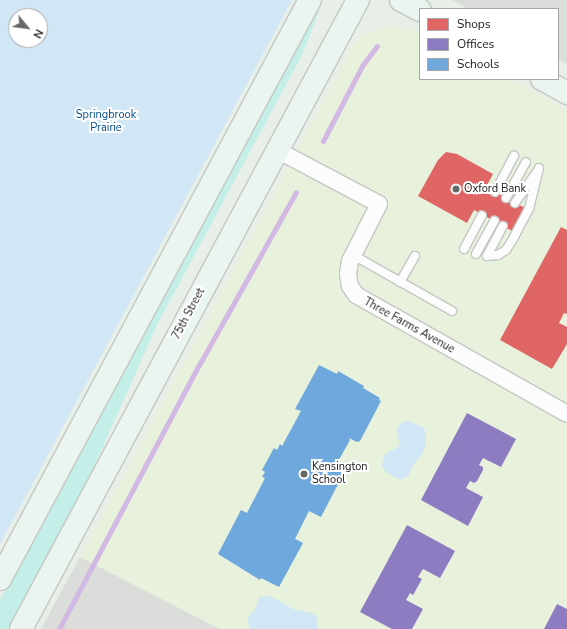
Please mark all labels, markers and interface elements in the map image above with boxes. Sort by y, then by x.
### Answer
north arrow [8,8,48,48]
legend [419,8,559,80]
text: Shops [457,16,491,32]
text: N [30,26,47,41]
text: Offices [457,36,494,52]
text: Schools [457,56,499,72]
park label: Springbrook Prairie [76,109,136,135]
place label: Oxford Bank [464,182,526,196]
marker: Oxford Bank [451,184,461,194]
street label: 75th Street [170,286,208,342]
street label: Three Farms Avenue [361,296,457,356]
place label: Kensington School [312,461,368,487]
marker: Kensington School [299,469,309,479]

